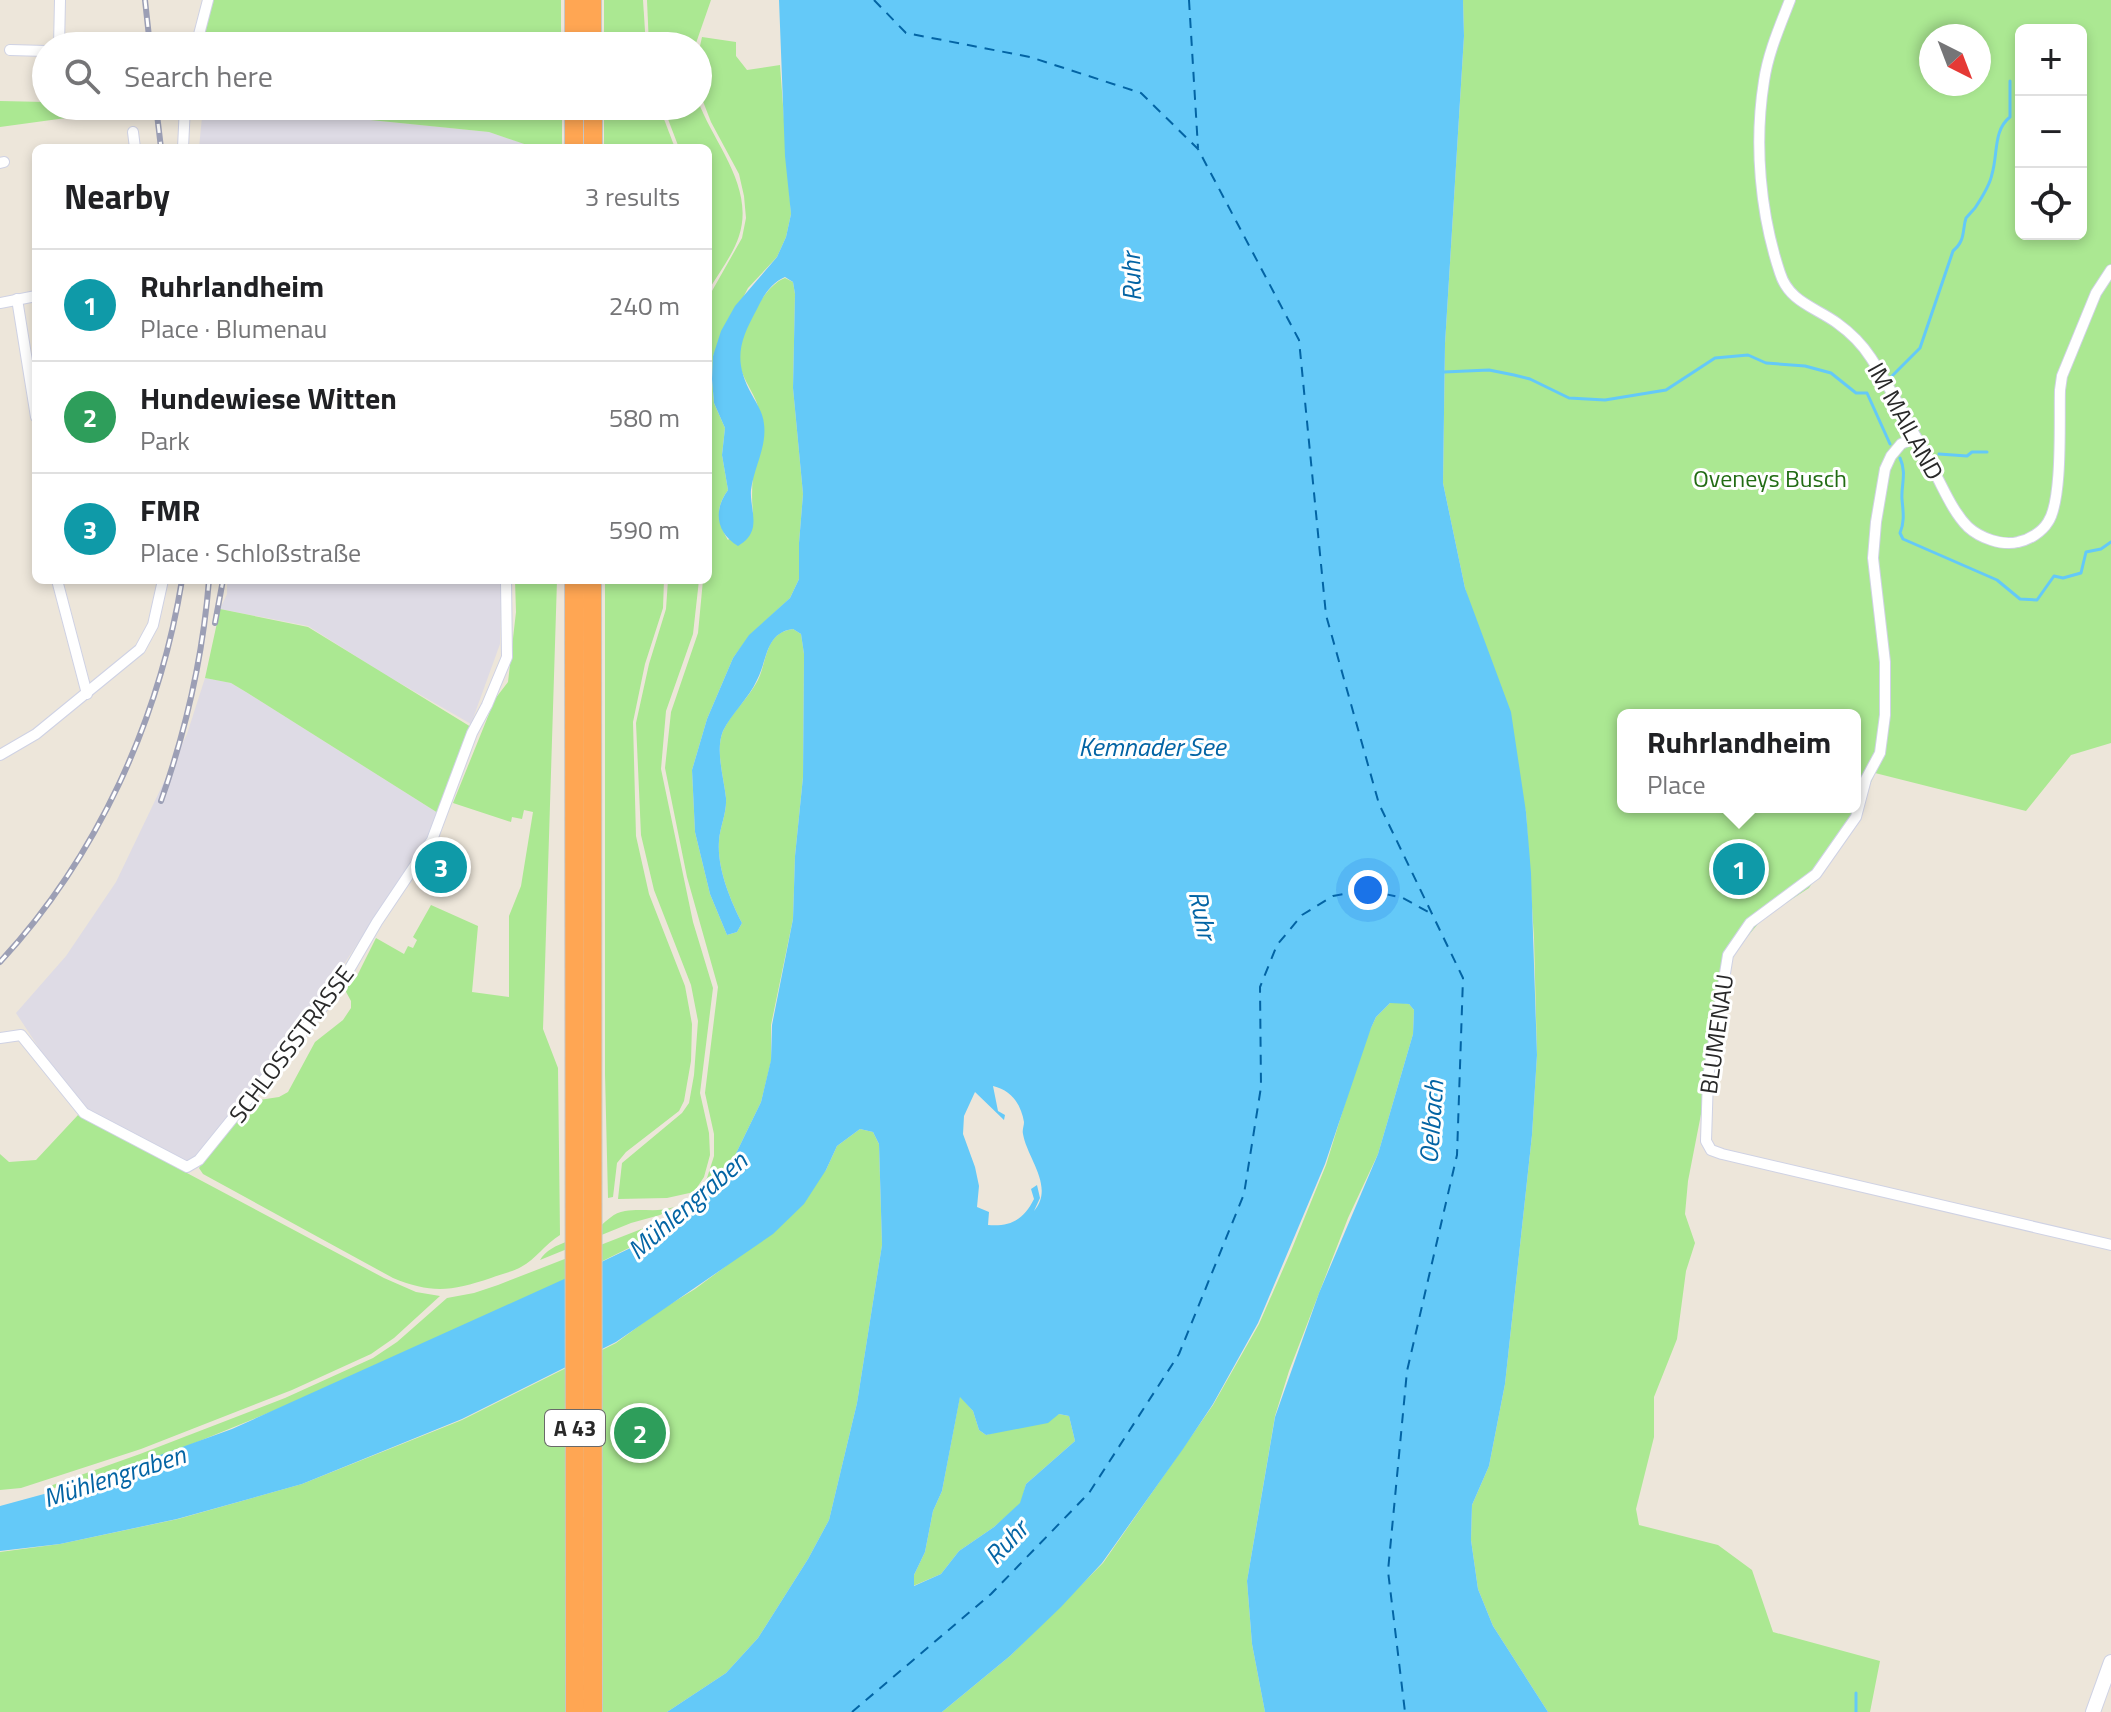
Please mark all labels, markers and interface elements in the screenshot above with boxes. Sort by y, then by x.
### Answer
north arrow [1919,24,1991,96]
map controls [2015,24,2087,240]
button: + [2015,24,2087,96]
search box [32,32,712,120]
text: Search here [124,53,273,99]
icon: search [60,54,104,98]
button: − [2015,96,2087,168]
button: locate [2015,168,2087,240]
text: Nearby [64,170,170,222]
text: 3 results [585,177,680,216]
water label: Ruhr [1111,249,1151,302]
text: Ruhrlandheim [140,263,324,309]
text: 1 [83,286,97,325]
text: 240 m [609,286,680,325]
text: Place · Blumenau [140,309,327,348]
street label: IM MAILAND [1859,356,1953,486]
text: Hundewiese Witten [140,375,397,421]
text: 2 [83,398,97,437]
text: 580 m [609,398,680,437]
text: Park [140,421,190,460]
park label: Oveneys Busch [1693,460,1847,496]
text: FMR [140,487,200,533]
text: 3 [83,510,97,549]
text: 590 m [609,510,680,549]
text: Place · Schloßstraße [140,533,361,572]
popup [1617,709,1861,813]
text: Ruhrlandheim [1647,719,1831,765]
water label: Kemnader See [1078,727,1228,766]
text: Place [1647,765,1706,804]
pin: 3 [415,837,467,897]
pin: 1 [1713,839,1765,899]
your location [1348,870,1388,910]
water label: Ruhr [1179,887,1228,946]
street label: SCHLOSSSTRASSE [220,958,362,1130]
street label: BLUMENAU [1690,972,1742,1096]
water label: Oelbach [1409,1078,1453,1165]
water label: Mühlengraben [618,1141,756,1268]
pin: 2 [614,1403,666,1463]
road number: A 43 [545,1410,605,1446]
water label: Mühlengraben [38,1434,191,1517]
water label: Ruhr [975,1509,1039,1573]

